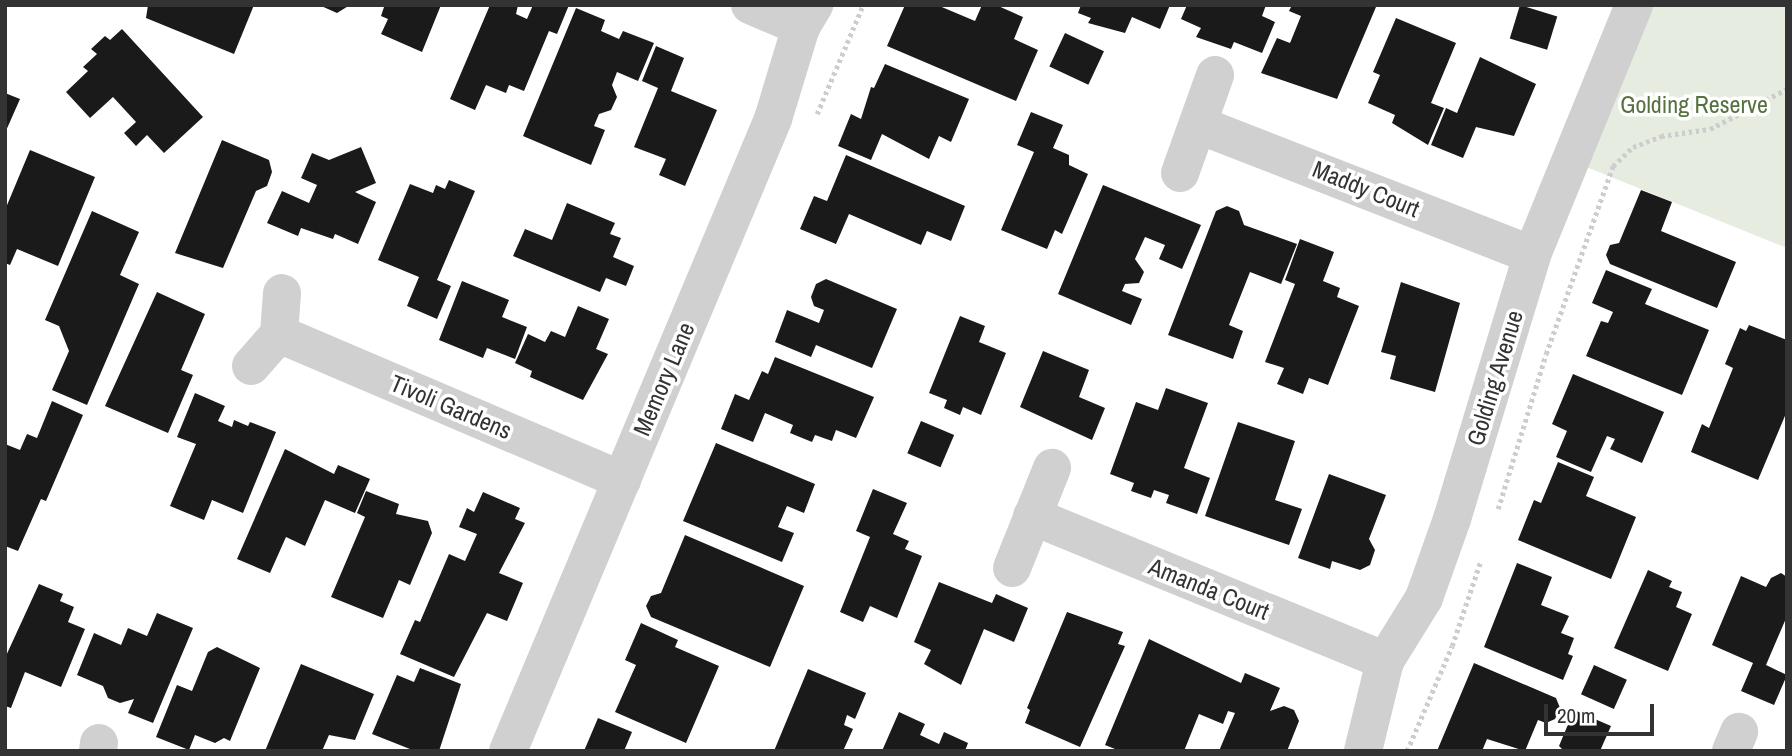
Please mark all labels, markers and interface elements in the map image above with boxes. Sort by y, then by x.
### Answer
park label: Golding Reserve [1620,91,1768,119]
street label: Maddy Court [1308,155,1424,223]
street label: Golding Avenue [1461,306,1529,450]
street label: Memory Lane [627,318,701,440]
street label: Tivoli Gardens [386,369,516,445]
street label: Amanda Court [1145,552,1273,626]
scale bar [1547,690,1657,734]
text: 20 m [1557,701,1595,730]

